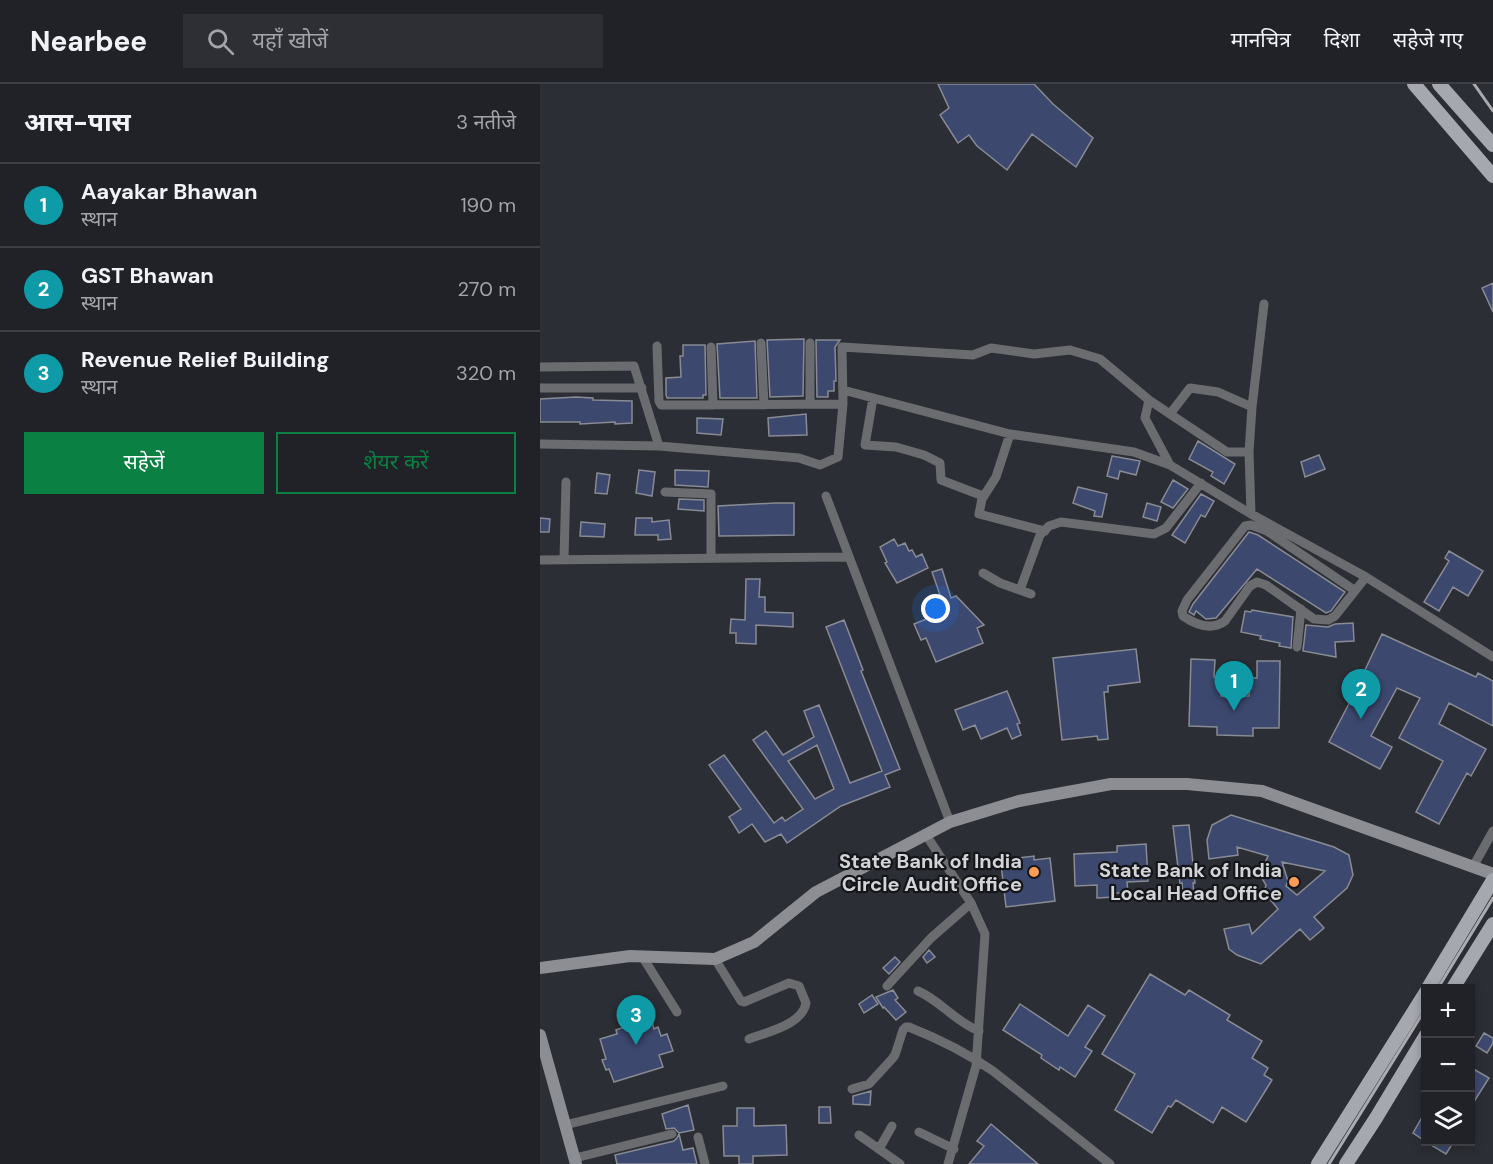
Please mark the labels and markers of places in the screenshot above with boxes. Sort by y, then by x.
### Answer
pin: 1 [1214,662,1254,711]
pin: 2 [1342,670,1380,719]
place label: State Bank of India Circle Audit Office [839,848,1022,897]
place label: State Bank of India Local Head Office [1099,857,1282,906]
marker: State Bank of India Circle Audit Office [1027,865,1041,879]
marker: State Bank of India Local Head Office [1287,875,1301,889]
pin: 3 [616,996,656,1045]

